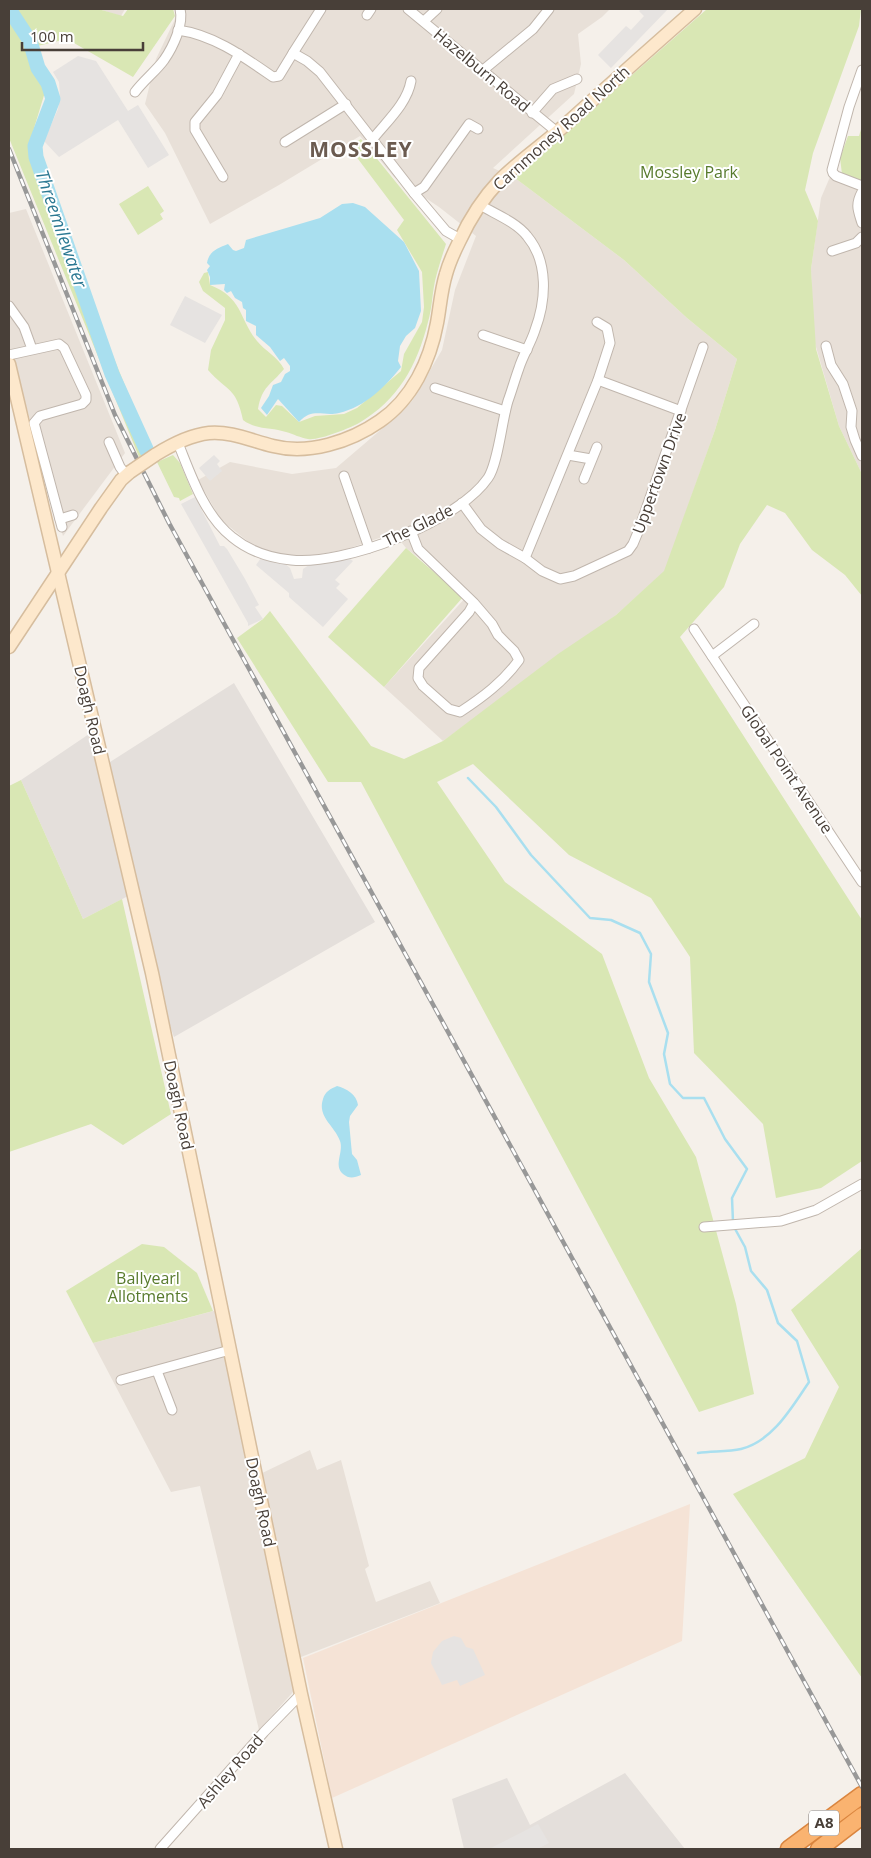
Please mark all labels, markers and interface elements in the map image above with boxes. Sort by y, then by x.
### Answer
scale bar [22,20,144,52]
street label: Hazelburn Road [429,23,535,117]
text: 100 m [30,26,74,46]
street label: Carnmoney Road North [488,61,634,195]
district label: MOSSLEY [309,135,413,163]
park label: Mossley Park [640,161,739,183]
water label: Threemilewater [31,167,94,292]
street label: Uppertown Drive [627,409,691,537]
street label: The Glade [379,499,457,551]
street label: Doagh Road [69,663,111,757]
street label: Global Point Avenue [736,700,838,838]
street label: Doagh Road [159,1058,199,1152]
park label: Ballyearl Allotments [108,1267,188,1307]
street label: Doagh Road [241,1455,281,1549]
street label: Ashley Road [192,1729,268,1813]
road number: A8 [809,1810,839,1836]

